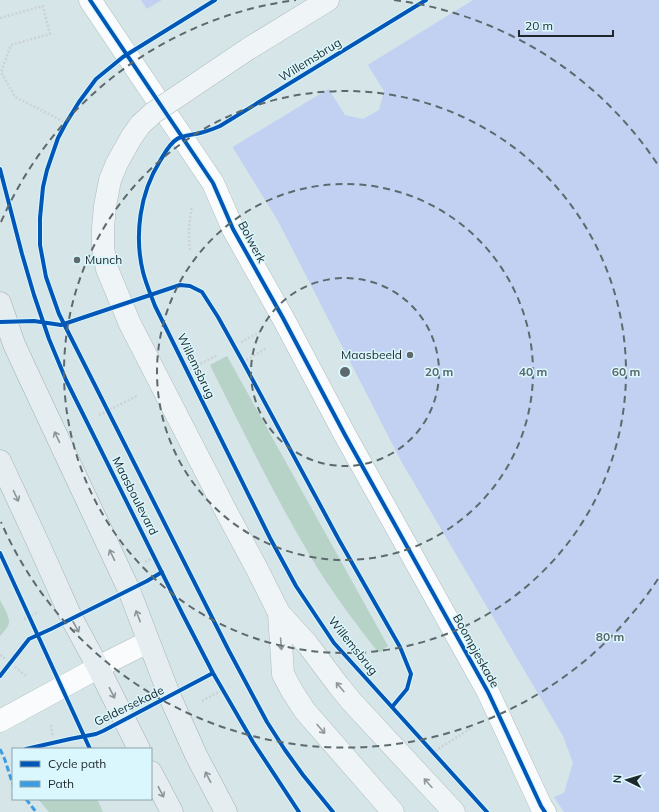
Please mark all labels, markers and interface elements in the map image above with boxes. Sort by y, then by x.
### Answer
scale bar [519,12,613,38]
text: 20 m [525,18,553,33]
street label: Willemsbrug [276,34,344,85]
street label: Bolwerk [235,218,270,266]
place label: Munch [85,252,122,267]
marker: Munch [72,255,82,265]
street label: Willemsbrug [174,331,219,401]
place label: Maasbeeld [341,347,402,362]
marker: Maasbeeld [405,350,415,360]
text: 20 m [425,364,453,379]
text: 40 m [519,364,547,379]
text: 60 m [612,364,640,379]
centre of rings [338,365,352,379]
one-way arrow [53,431,60,443]
street label: Maasboulevard [109,454,162,537]
one-way arrow [13,490,20,502]
one-way arrow [108,549,115,561]
one-way arrow [134,611,142,623]
street label: Boompjeskade [450,611,503,690]
street label: Willemsbrug [325,614,381,678]
one-way arrow [73,621,81,633]
text: 80 m [596,629,624,644]
one-way arrow [278,637,285,650]
street label: Geldersekade [91,682,166,729]
one-way arrow [336,682,344,693]
one-way arrow [109,687,116,699]
one-way arrow [316,723,325,734]
legend [12,748,152,800]
text: Cycle path [48,756,106,771]
north arrow [607,760,647,800]
one-way arrow [204,772,211,784]
text: N [610,774,624,784]
text: Path [48,776,74,791]
one-way arrow [423,778,432,788]
one-way arrow [158,786,166,798]

